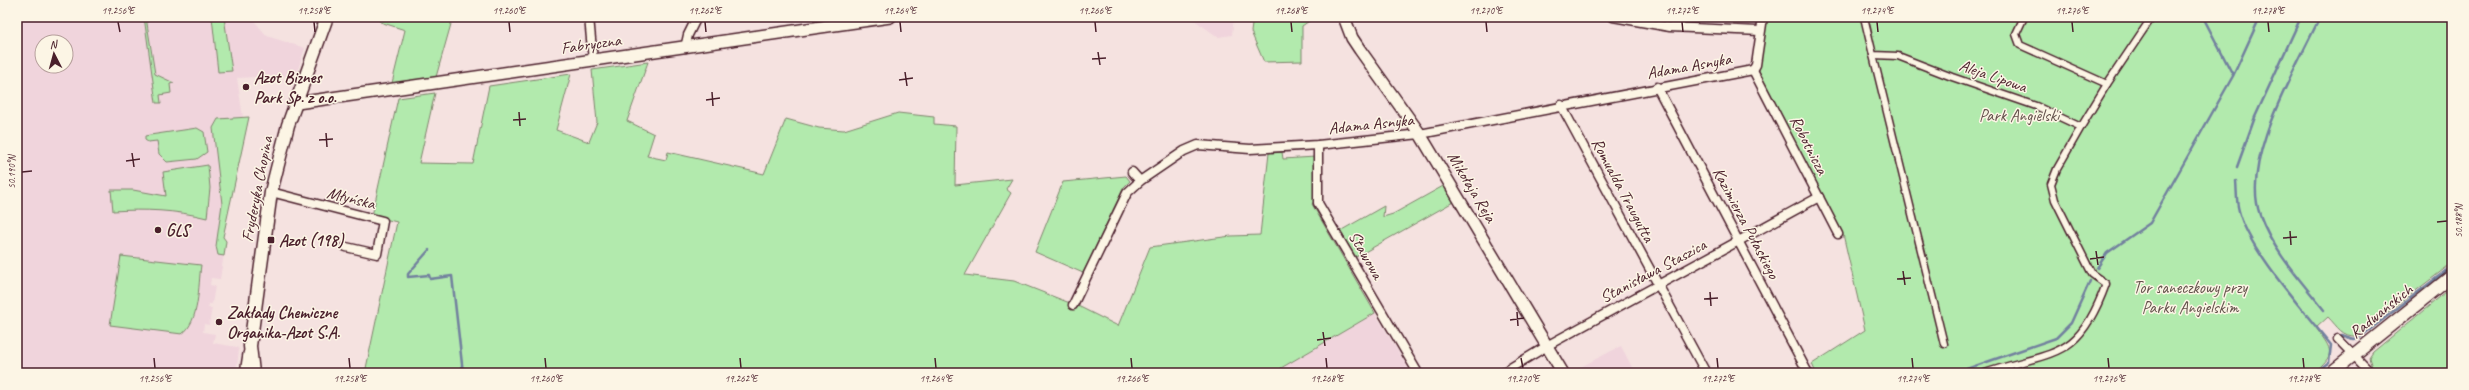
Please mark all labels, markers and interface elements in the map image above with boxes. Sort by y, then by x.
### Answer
text: 19.256°E [102,4,136,17]
text: 19.258°E [298,4,332,17]
text: 19.260°E [493,4,527,17]
text: 19.262°E [689,4,723,17]
text: 19.264°E [884,4,918,17]
text: 19.266°E [1079,4,1113,17]
text: 19.268°E [1275,4,1309,17]
text: 19.270°E [1470,4,1504,17]
text: 19.272°E [1666,4,1700,17]
text: 19.274°E [1861,4,1895,17]
text: 19.276°E [2056,4,2090,17]
text: 19.278°E [2252,4,2286,17]
street label: Fabryczna [560,29,624,59]
north arrow [34,34,74,74]
text: N [49,37,59,51]
street label: Adama Asnyka [1645,48,1734,84]
street label: Aleja Lipowa [1957,55,2030,98]
place label: Azot Biznes Park Sp. z o.o. [254,67,337,108]
marker: Azot Biznes Park Sp. z o.o. [241,82,251,92]
park label: Park Angielski [1979,105,2062,126]
street label: Adama Asnyka [1327,109,1416,139]
street label: Robotnicza [1785,112,1834,180]
street label: Fryderyka Chopina [237,133,278,243]
street label: Romualda Traugutta [1587,134,1660,247]
street label: Mikołaja Reja [1443,148,1502,228]
text: 50.190°N [5,153,18,189]
street label: Kazimierza Pułaskiego [1708,164,1785,283]
street label: Młyńska [325,182,379,214]
text: 50.188°N [2452,202,2465,238]
place label: GLS [166,220,192,241]
marker: GLS [153,225,163,235]
street label: Stawowa [1344,227,1389,285]
place label: Azot (198) [279,230,345,251]
street label: Stanisława Staszica [1596,234,1711,308]
marker: Azot (198) [266,235,276,245]
park label: Tor saneczkowy przy Parku Angielskim [2133,277,2248,318]
street label: Radwańskich [2345,278,2418,343]
place label: Zakłady Chemiczne Organika-Azot S.A. [227,302,340,343]
marker: Zakłady Chemiczne Organika-Azot S.A. [214,317,224,327]
text: 19.256°E [139,372,173,385]
text: 19.258°E [334,372,368,385]
text: 19.260°E [530,372,564,385]
text: 19.262°E [725,372,759,385]
text: 19.264°E [920,372,954,385]
text: 19.266°E [1116,372,1150,385]
text: 19.268°E [1311,372,1345,385]
text: 19.270°E [1507,372,1541,385]
text: 19.272°E [1702,372,1736,385]
text: 19.274°E [1897,372,1931,385]
text: 19.276°E [2093,372,2127,385]
text: 19.278°E [2288,372,2322,385]

